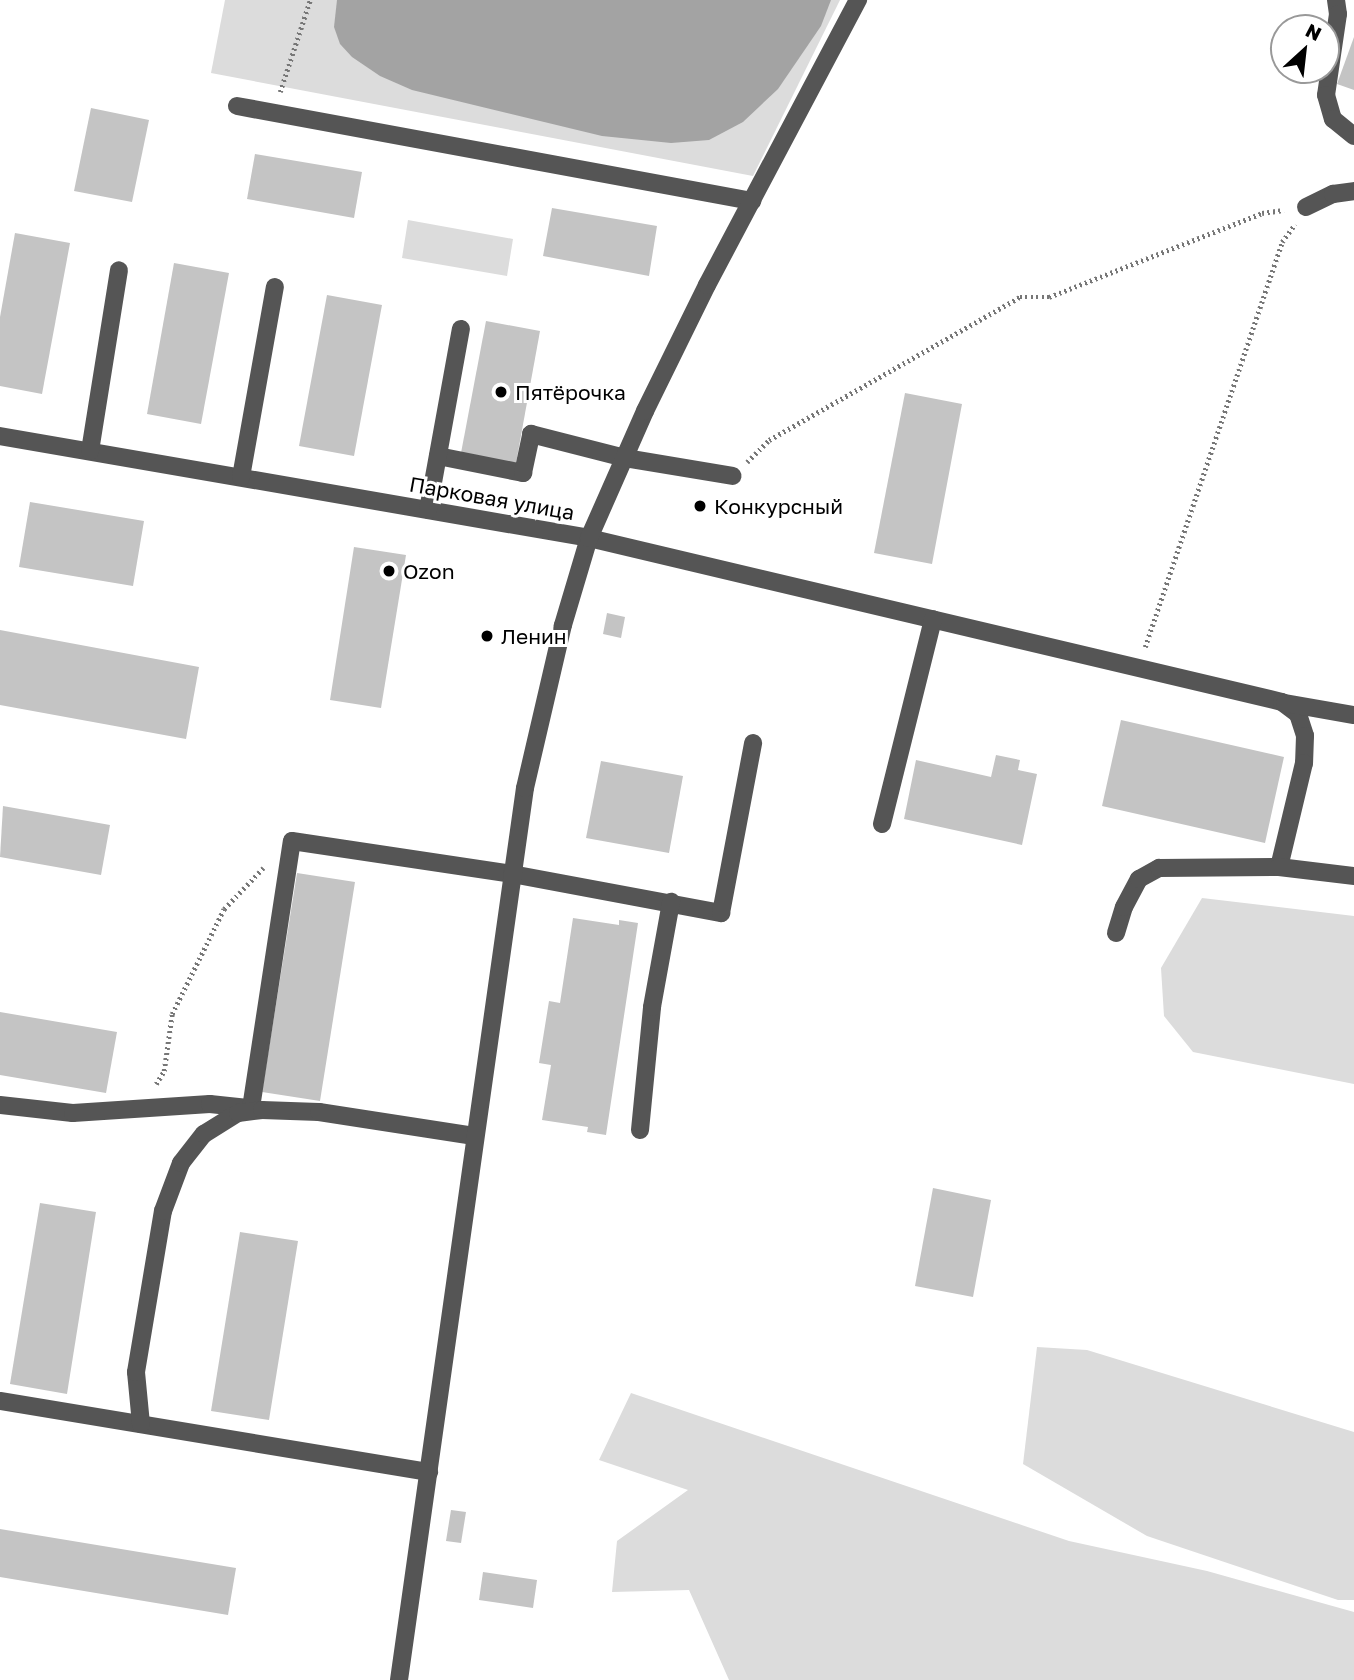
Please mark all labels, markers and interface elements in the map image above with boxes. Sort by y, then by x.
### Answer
north arrow [1270,14,1340,84]
text: N [1302,18,1326,45]
place label: Пятёрочка [515,379,626,405]
marker: Пятёрочка [493,384,509,400]
street label: Парковая улица [407,471,577,525]
place label: Конкурсный [714,493,843,519]
marker: Конкурсный [692,498,708,514]
place label: Ozon [403,558,455,584]
marker: Ozon [381,563,397,579]
place label: Ленин [501,623,567,649]
marker: Ленин [479,628,495,644]

